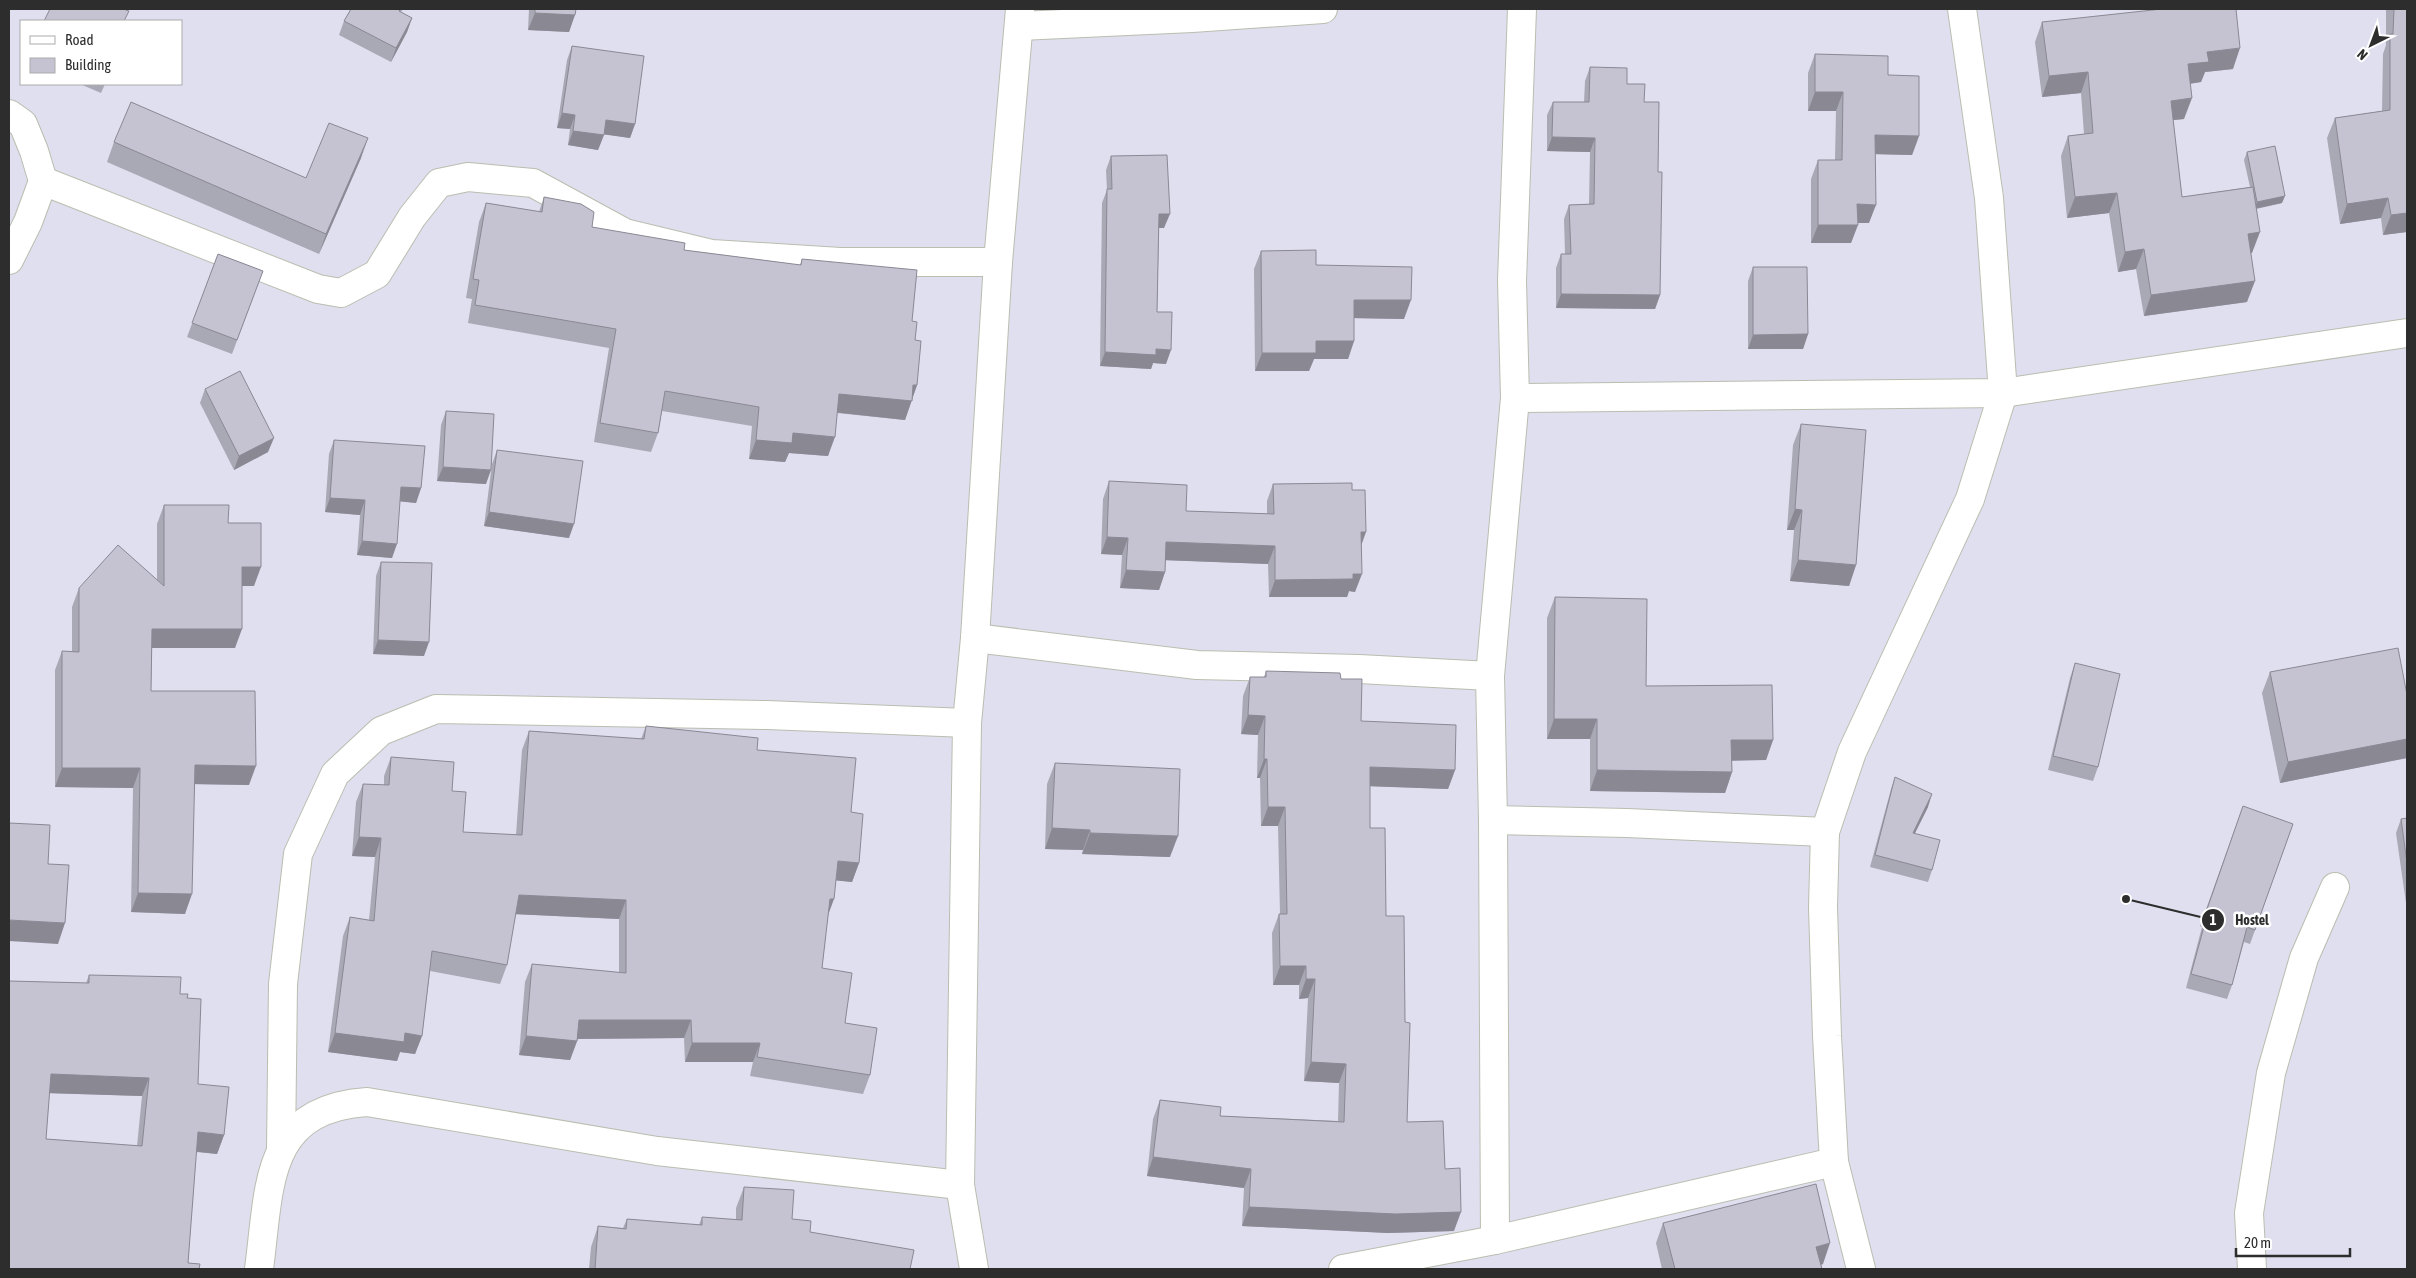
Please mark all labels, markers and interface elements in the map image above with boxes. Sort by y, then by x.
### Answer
legend [20,20,182,85]
north arrow [2346,20,2396,70]
text: Road [65,31,94,48]
text: N [2354,46,2371,63]
text: Building [65,56,111,73]
callout: Hostel [2200,905,2279,934]
text: 1 [2209,911,2217,928]
text: Hostel [2235,912,2269,928]
scale bar [2236,1226,2350,1258]
text: 20 m [2244,1234,2271,1251]

